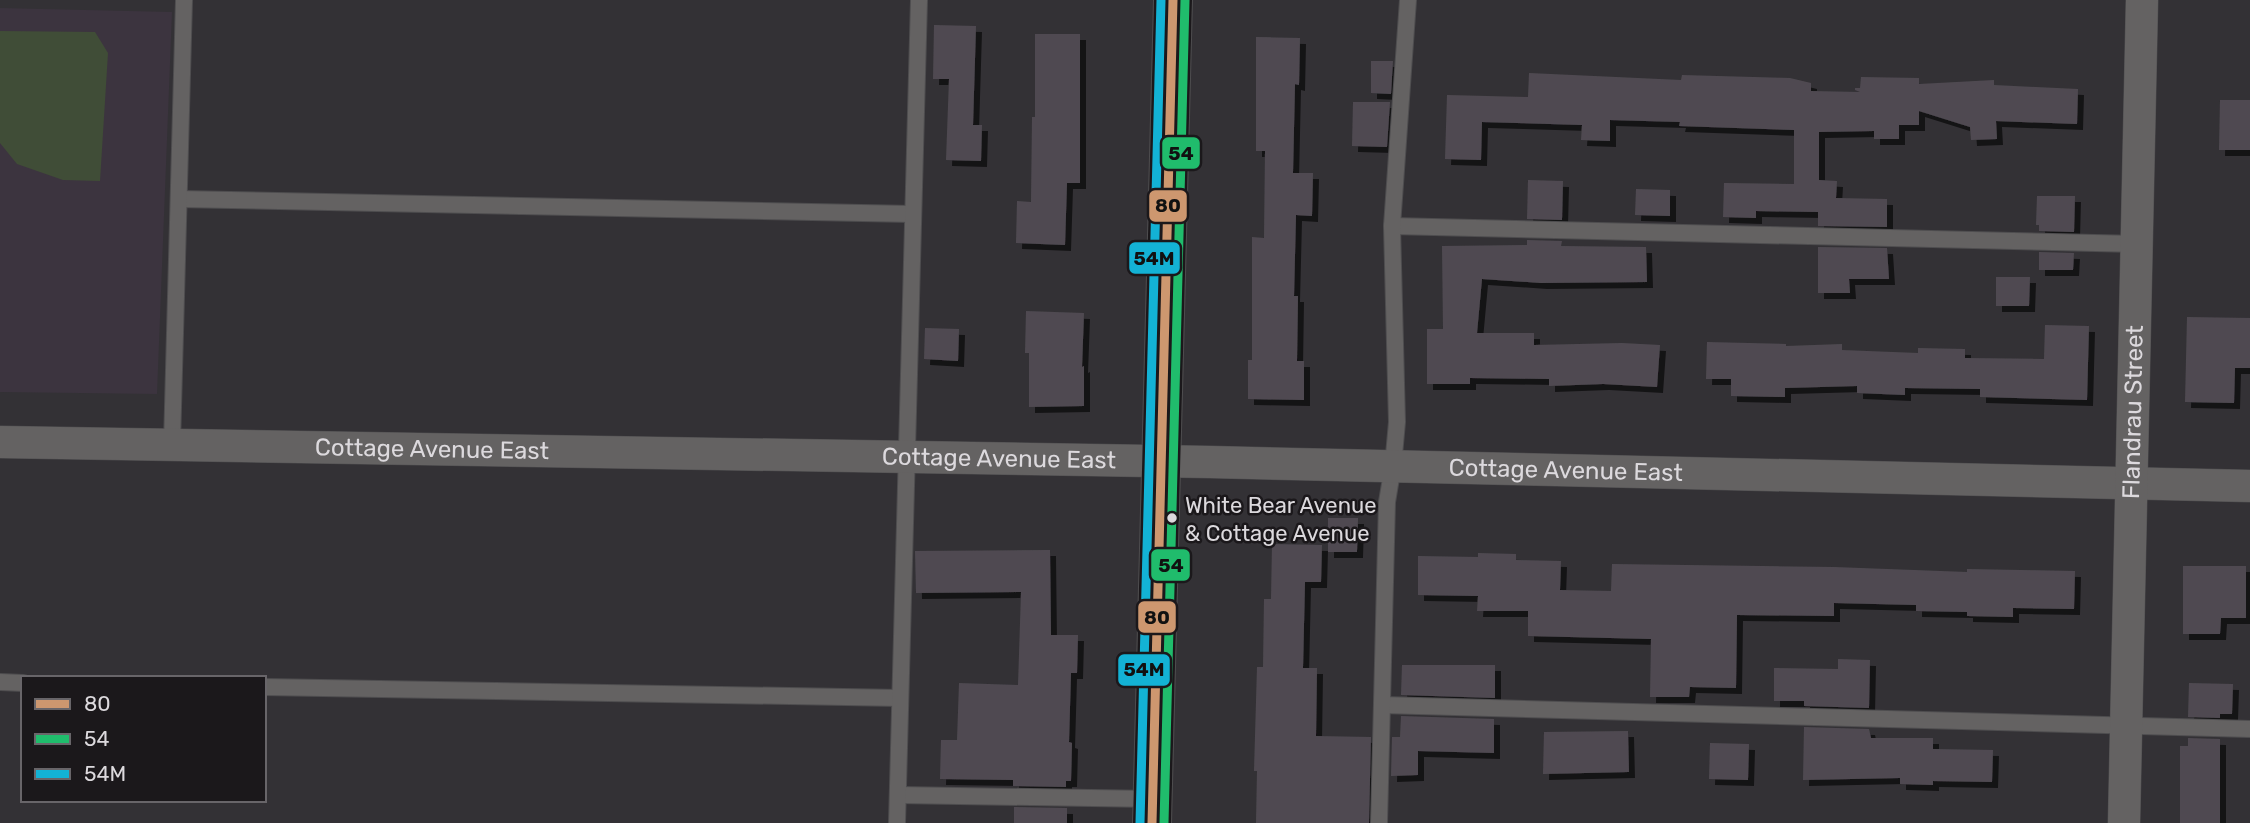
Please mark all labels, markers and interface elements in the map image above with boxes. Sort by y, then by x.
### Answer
line badge: 54 [1161,136,1201,170]
text: 54 [1168,142,1194,165]
line badge: 80 [1148,189,1188,223]
text: 80 [1155,194,1181,217]
line badge: 54M [1128,241,1181,275]
text: 54M [1134,247,1174,270]
street label: Flandrau Street [2117,325,2149,499]
street label: Cottage Avenue East [315,433,549,465]
street label: Cottage Avenue East [882,443,1116,474]
street label: Cottage Avenue East [1448,454,1683,487]
place label: White Bear Avenue & Cottage Avenue [1185,492,1377,547]
marker: White Bear Avenue & Cottage Avenue [1165,511,1179,525]
line badge: 54 [1150,548,1191,582]
text: 54 [1158,554,1184,577]
line badge: 80 [1137,600,1177,634]
text: 80 [1144,606,1170,629]
line badge: 54M [1117,653,1171,687]
text: 54M [1124,658,1164,681]
legend [21,676,266,802]
text: 80 [84,691,111,716]
text: 54 [84,726,110,751]
text: 54M [84,761,126,786]

